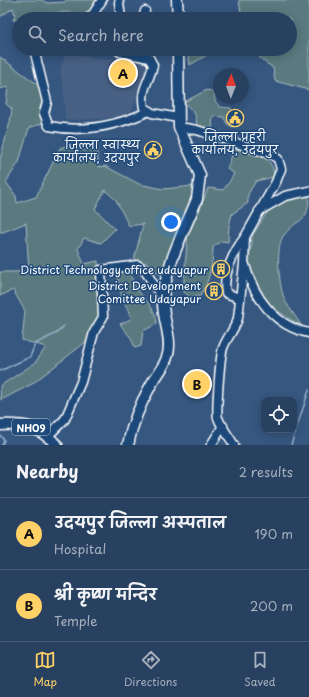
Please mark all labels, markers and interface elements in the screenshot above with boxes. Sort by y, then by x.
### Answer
search box [12,12,297,56]
icon: search [26,23,48,45]
text: Search here [58,23,144,46]
pin: A [110,58,136,88]
north arrow [213,68,249,104]
public building icon: जिल्ला प्रहरी कार्यालय, उदयपुर [225,108,245,128]
place label: जिल्ला प्रहरी कार्यालय, उदयपुर [191,128,279,158]
place label: जिल्ला स्वास्थ्य कार्यालय, उदयपुर [52,136,141,166]
public building icon: जिल्ला स्वास्थ्य कार्यालय, उदयपुर [143,140,163,160]
your location [161,212,181,232]
building icon: District Technology office udayapur [211,259,231,279]
place label: District Technology office udayapur [20,261,208,278]
place label: District Development Comittee Udayapur [88,277,202,307]
building icon: District Development Comittee Udayapur [204,281,224,301]
pin: B [184,369,210,399]
map controls [261,397,297,433]
button: locate [261,397,297,433]
road number: NH09 [12,419,50,435]
text: Nearby [16,458,78,484]
text: 2 results [239,462,293,481]
text: उदयपुर जिल्ला अस्पताल [54,510,226,533]
text: A [24,524,34,543]
text: 190 m [254,524,293,543]
text: Hospital [54,539,106,558]
text: श्री कृष्ण मन्दिर [54,582,157,605]
text: B [25,596,33,615]
text: 200 m [250,596,293,615]
text: Temple [54,611,97,630]
tab: Map [33,649,57,690]
tab: Directions [124,649,177,690]
tab: Saved [244,649,276,690]

